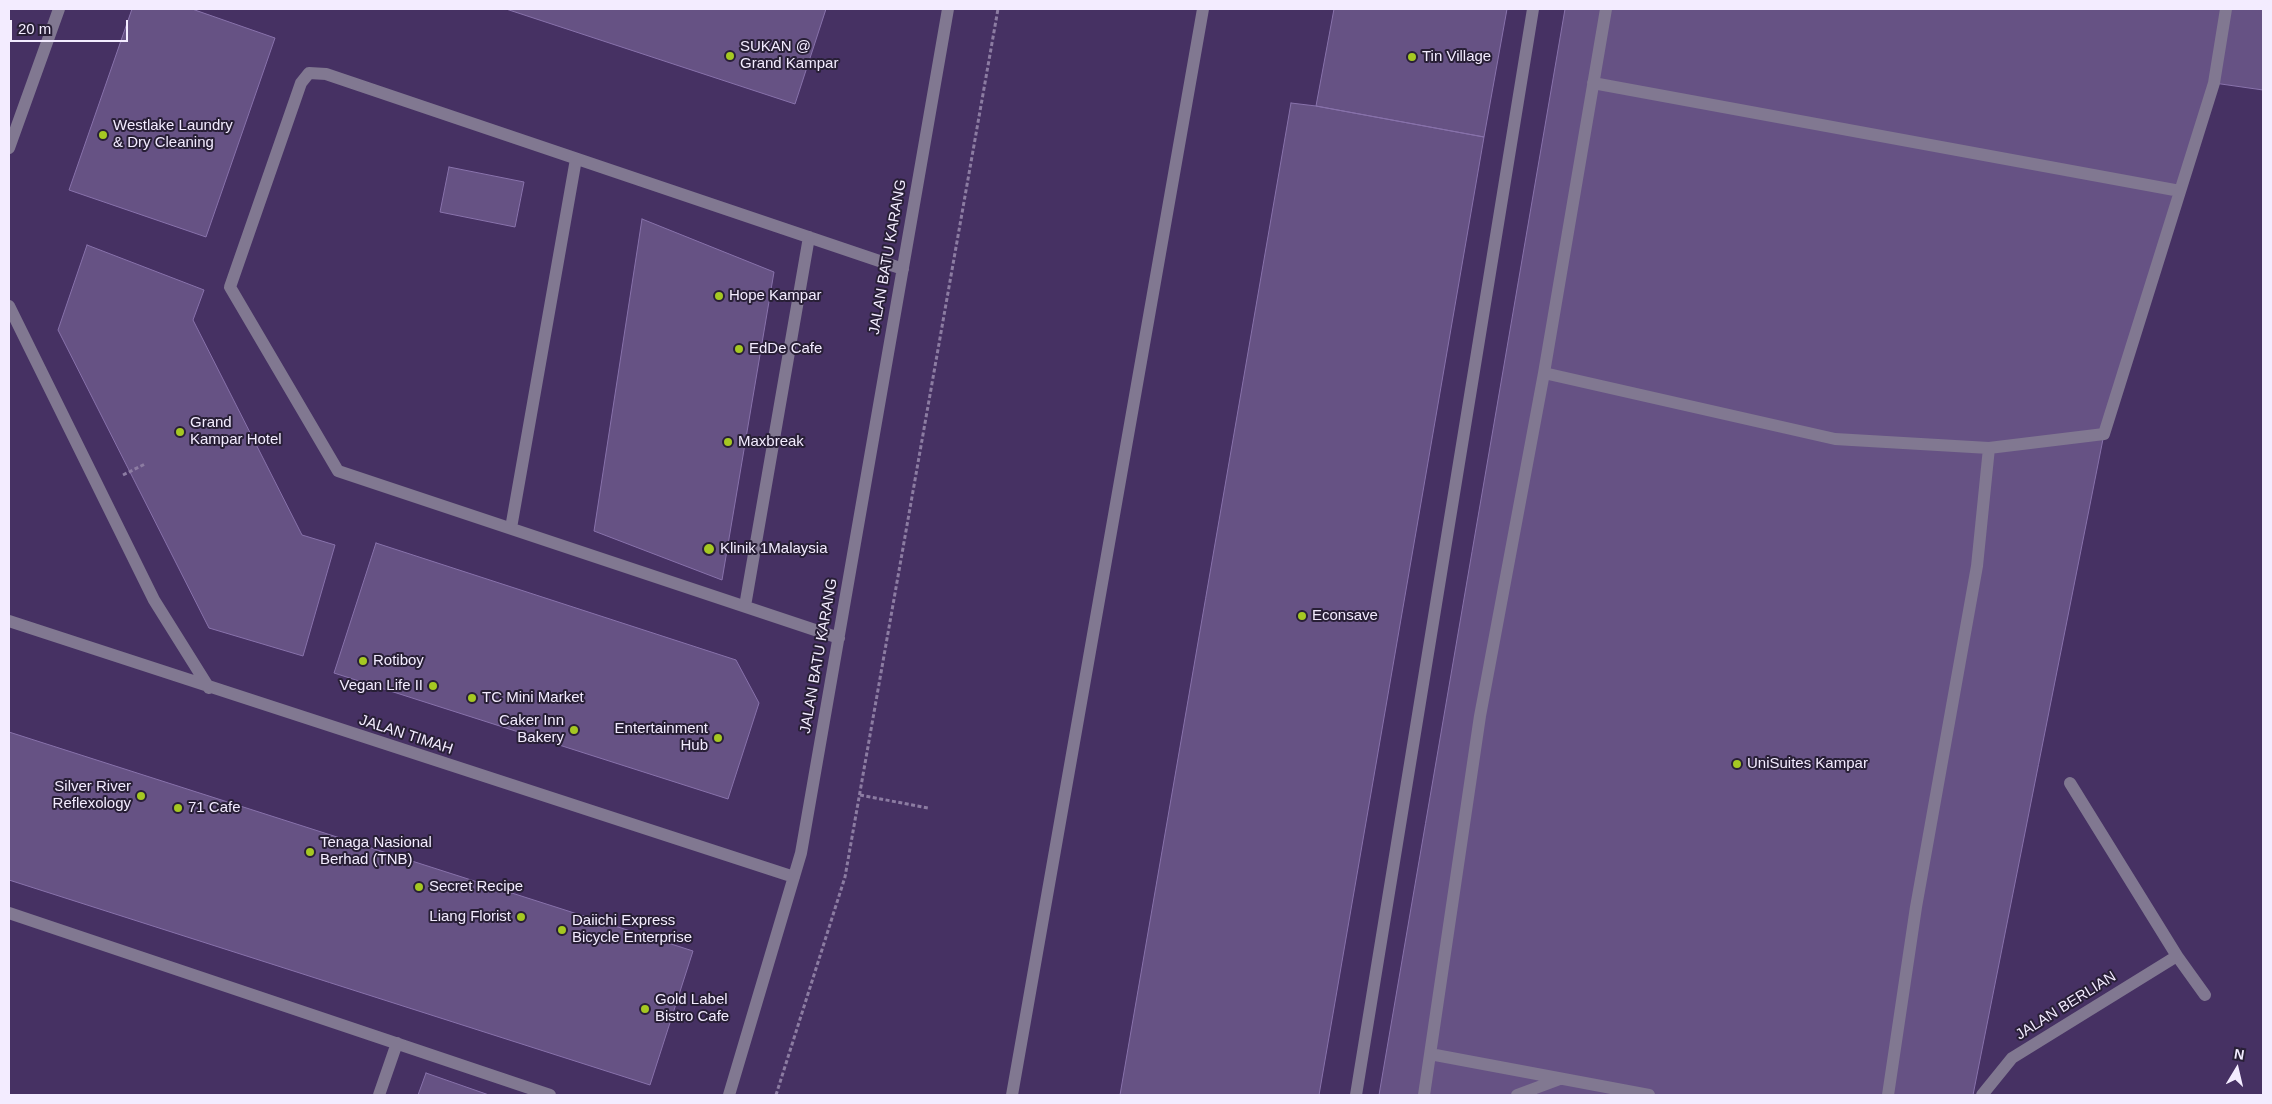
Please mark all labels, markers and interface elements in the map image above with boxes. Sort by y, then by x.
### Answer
scale bar [12,10,130,42]
text: 20 m [18,20,51,37]
place label: SUKAN @ Grand Kampar [740,38,838,73]
place label: Tin Village [1422,48,1491,66]
marker: SUKAN @ Grand Kampar [724,50,736,62]
marker: Tin Village [1406,51,1418,63]
place label: Westlake Laundry & Dry Cleaning [113,117,233,152]
marker: Westlake Laundry & Dry Cleaning [97,129,109,141]
street label: JALAN BATU KARANG [865,178,911,336]
place label: Hope Kampar [729,287,822,305]
marker: Hope Kampar [713,290,725,302]
place label: EdDe Cafe [749,340,822,358]
marker: EdDe Cafe [733,343,745,355]
place label: Grand Kampar Hotel [190,414,282,449]
marker: Grand Kampar Hotel [174,426,186,438]
place label: Maxbreak [738,433,804,451]
marker: Maxbreak [722,436,734,448]
place label: Klinik 1Malaysia [720,540,828,558]
marker: Klinik 1Malaysia [702,542,716,556]
street label: JALAN BATU KARANG [796,577,842,735]
place label: Econsave [1312,607,1378,625]
marker: Econsave [1296,610,1308,622]
place label: Rotiboy [373,652,424,670]
marker: Rotiboy [357,655,369,667]
place label: Vegan Life II [340,677,423,695]
marker: Vegan Life II [427,680,439,692]
place label: TC Mini Market [482,689,584,707]
marker: TC Mini Market [466,692,478,704]
street label: JALAN TIMAH [357,711,455,759]
place label: Caker Inn Bakery [499,712,564,747]
place label: Entertainment Hub [615,720,708,755]
marker: Caker Inn Bakery [568,724,580,736]
marker: Entertainment Hub [712,732,724,744]
place label: UniSuites Kampar [1747,755,1868,773]
marker: UniSuites Kampar [1731,758,1743,770]
place label: Silver River Reflexology [53,778,131,813]
marker: Silver River Reflexology [135,790,147,802]
place label: 71 Cafe [188,799,241,817]
marker: 71 Cafe [172,802,184,814]
place label: Tenaga Nasional Berhad (TNB) [320,834,432,869]
marker: Tenaga Nasional Berhad (TNB) [304,846,316,858]
place label: Secret Recipe [429,878,523,896]
marker: Secret Recipe [413,881,425,893]
place label: Liang Florist [429,908,511,926]
marker: Liang Florist [515,911,527,923]
place label: Daiichi Express Bicycle Enterprise [572,912,692,947]
marker: Daiichi Express Bicycle Enterprise [556,924,568,936]
street label: JALAN BERLIAN [2012,968,2120,1044]
place label: Gold Label Bistro Cafe [655,991,729,1026]
marker: Gold Label Bistro Cafe [639,1003,651,1015]
north arrow [2212,1044,2262,1094]
text: N [2233,1045,2246,1063]

